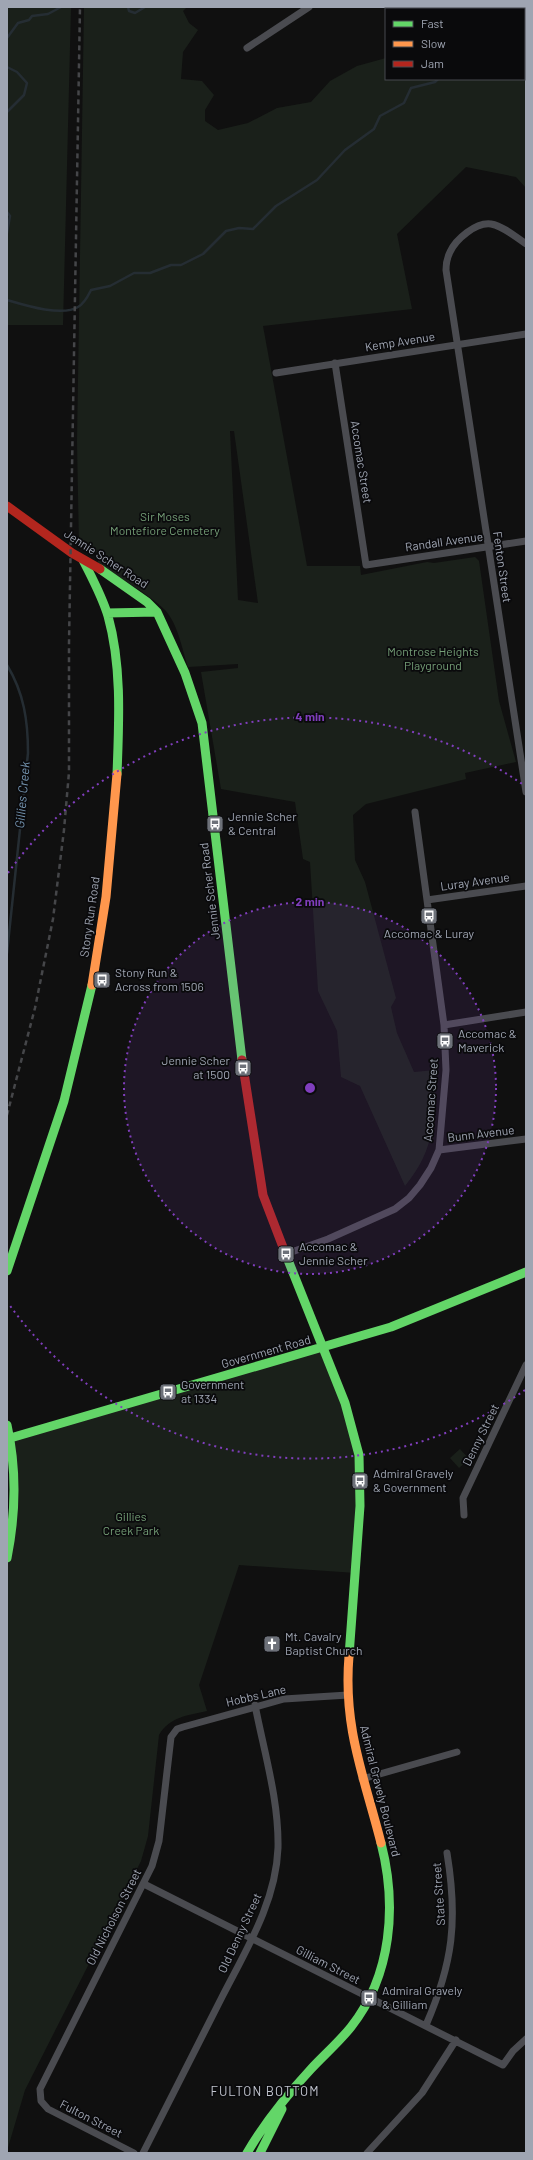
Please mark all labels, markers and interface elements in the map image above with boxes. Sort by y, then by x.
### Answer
legend [385,8,525,80]
text: Fast [421,16,444,30]
text: Slow [421,36,446,50]
text: Jam [421,56,444,70]
street label: Kemp Avenue [364,329,436,353]
street label: Accomac Street [349,419,375,504]
park label: Sir Moses Montefiore Cemetery [110,509,220,537]
street label: Jennie Scher Road [62,526,151,591]
street label: Randall Avenue [404,529,484,553]
street label: Fenton Street [491,530,515,603]
park label: Montrose Heights Playground [387,644,479,672]
text: 4 min [295,709,325,723]
water label: Gillies Creek [11,760,33,829]
place label: Jennie Scher & Central [228,809,297,837]
bus stop icon: Jennie Scher & Central [205,814,225,834]
street label: Jennie Scher Road [196,842,222,940]
street label: Luray Avenue [439,869,510,893]
street label: Stony Run Road [76,876,102,958]
text: 2 min [296,894,324,908]
bus stop icon: Accomac & Luray [419,906,439,926]
place label: Accomac & Luray [384,926,475,940]
place label: Stony Run & Across from 1506 [115,965,204,993]
bus stop icon: Stony Run & Across from 1506 [92,970,112,990]
place label: Accomac & Maverick [458,1026,517,1054]
bus stop icon: Accomac & Maverick [435,1031,455,1051]
place label: Jennie Scher at 1500 [161,1053,231,1081]
bus stop icon: Jennie Scher at 1500 [233,1058,253,1078]
street label: Accomac Street [420,1058,440,1142]
centre of rings [303,1081,317,1095]
street label: Bunn Avenue [447,1122,515,1144]
place label: Accomac & Jennie Scher [299,1239,368,1267]
bus stop icon: Accomac & Jennie Scher [276,1244,296,1264]
street label: Government Road [219,1332,312,1371]
place label: Government at 1334 [181,1377,244,1405]
bus stop icon: Government at 1334 [158,1382,178,1402]
street label: Denny Street [459,1401,501,1468]
place label: Admiral Gravely & Government [373,1466,454,1494]
bus stop icon: Admiral Gravely & Government [350,1471,370,1491]
park label: Gillies Creek Park [103,1509,159,1537]
place label: Mt. Cavalry Baptist Church [285,1629,362,1657]
church icon: Mt. Cavalry Baptist Church [262,1634,282,1654]
street label: Hobbs Lane [224,1681,287,1709]
street label: Admiral Gravely Boulevard [358,1724,404,1858]
street label: State Street [429,1862,447,1926]
street label: Old Nicholson Street [83,1866,143,1967]
street label: Old Denny Street [214,1890,264,1975]
street label: Gilliam Street [294,1942,363,1986]
place label: Admiral Gravely & Gilliam [382,1983,463,2011]
bus stop icon: Admiral Gravely & Gilliam [359,1988,379,2008]
district label: FULTON BOTTOM [211,2083,319,2099]
street label: Fulton Street [58,2096,125,2140]

